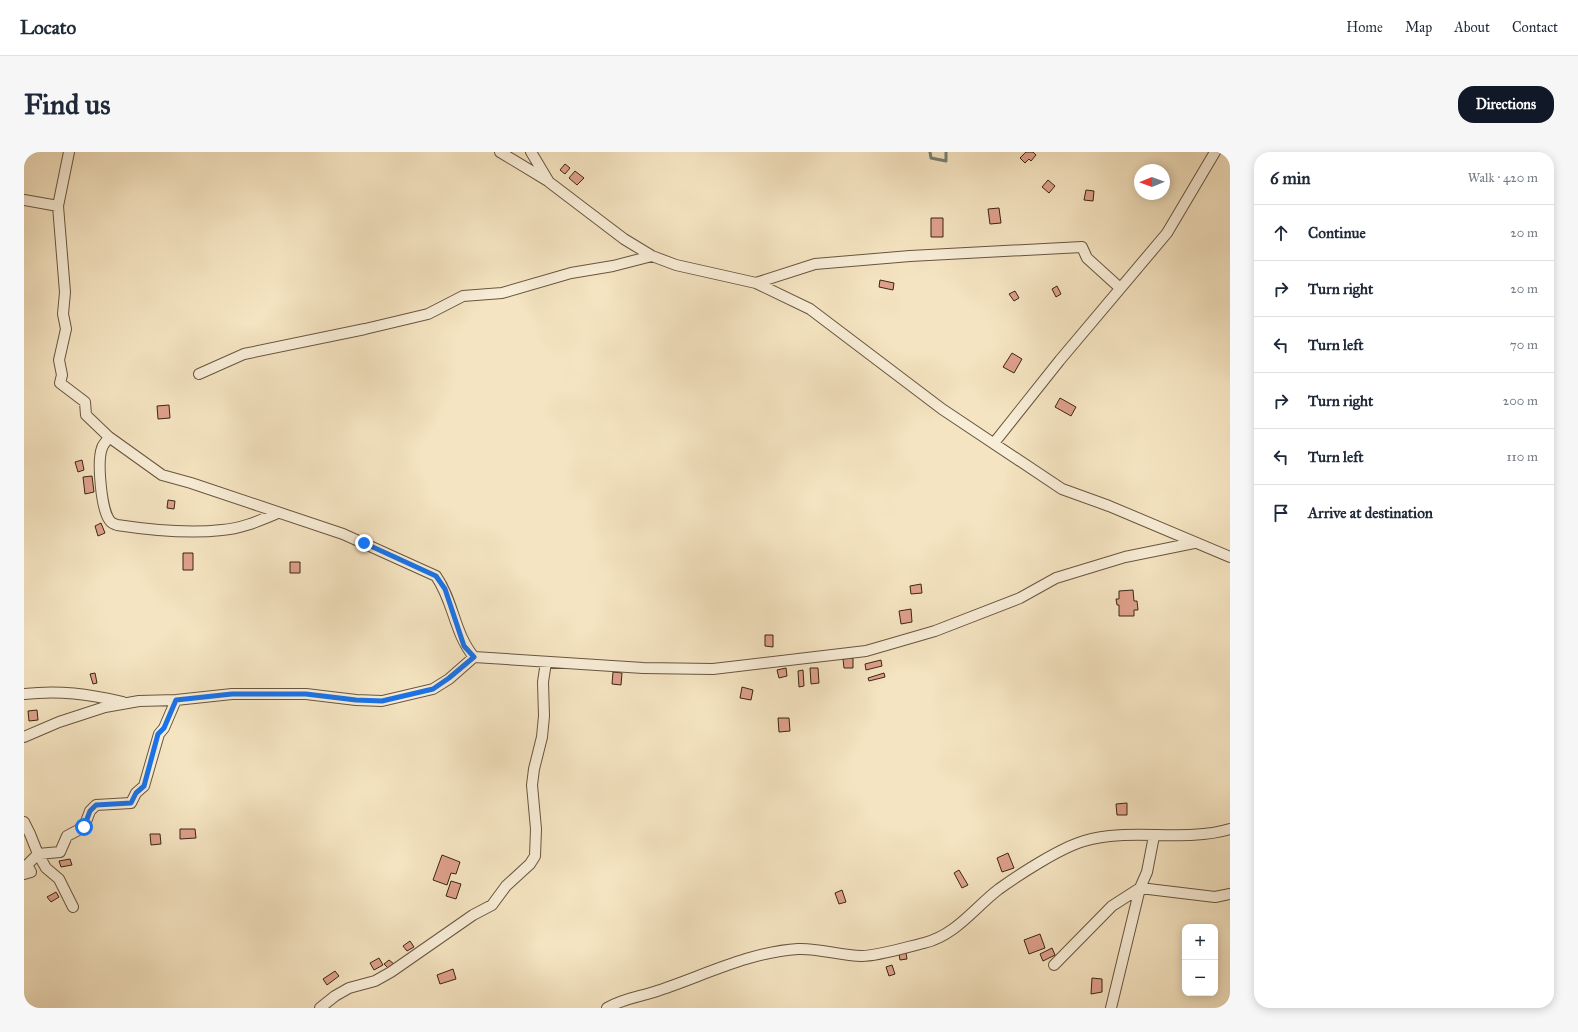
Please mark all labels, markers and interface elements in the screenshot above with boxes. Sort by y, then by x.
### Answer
text: Locato [20,16,76,39]
text: Home [1346,19,1383,36]
text: Map [1405,19,1432,36]
text: About [1454,19,1490,36]
text: Contact [1512,19,1558,36]
button: Directions [1458,86,1554,123]
text: Find us [24,87,110,122]
north arrow [1134,164,1170,200]
text: 6 min [1270,168,1311,189]
text: Walk · 420 m [1468,170,1538,186]
icon: ahead [1270,222,1292,244]
text: Continue [1308,224,1366,242]
text: 20 m [1510,225,1538,241]
icon: right [1270,278,1292,300]
text: Turn right [1308,280,1373,298]
text: 20 m [1510,281,1538,297]
icon: left [1270,334,1292,356]
text: Turn left [1308,336,1364,354]
text: 70 m [1510,337,1538,353]
icon: right [1270,390,1292,412]
text: Turn right [1308,392,1373,410]
text: 200 m [1503,393,1538,409]
icon: left [1270,446,1292,468]
text: Turn left [1308,448,1364,466]
text: 110 m [1506,449,1538,465]
icon: arrive [1270,502,1292,524]
text: Arrive at destination [1308,504,1433,522]
route end [355,534,373,552]
route start [75,818,93,836]
map controls [1182,924,1218,996]
button: + [1182,924,1218,960]
button: − [1182,960,1218,996]

